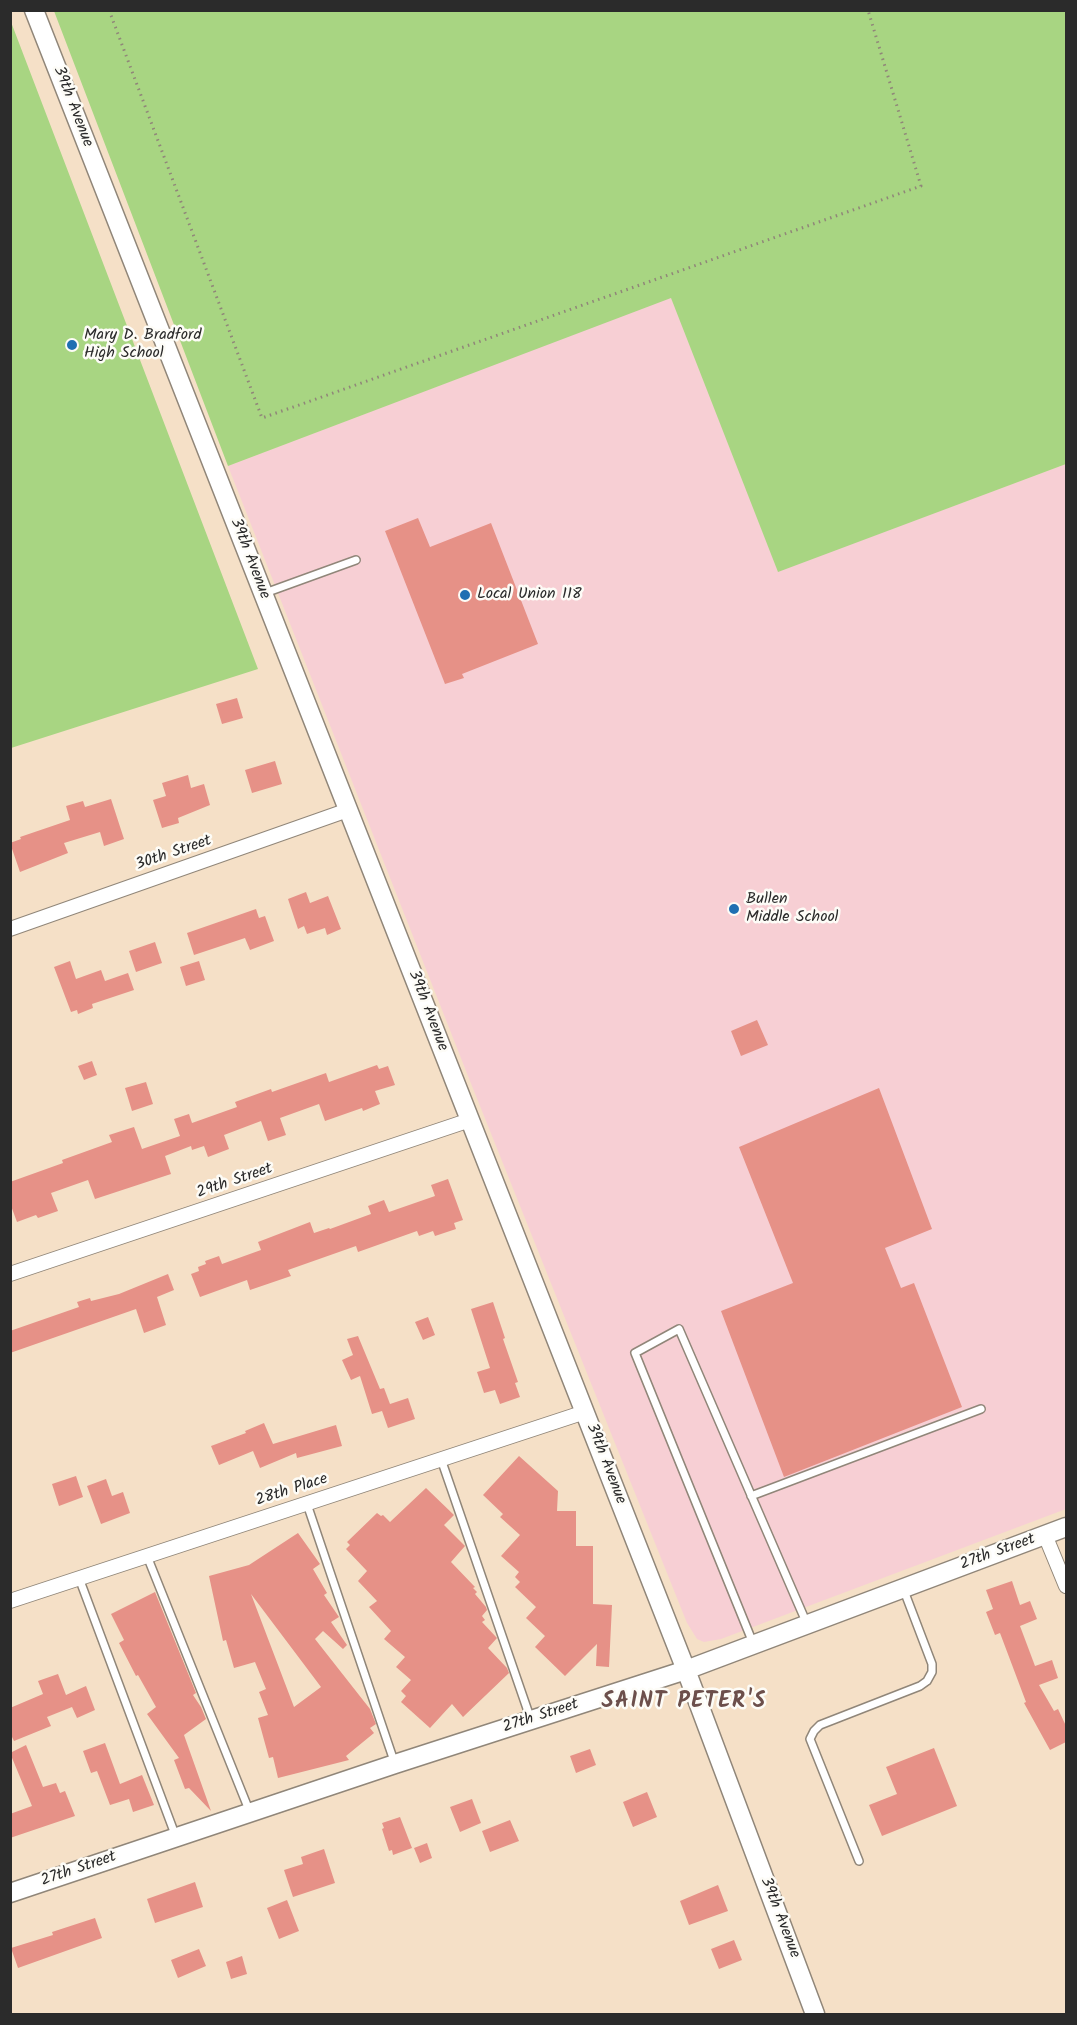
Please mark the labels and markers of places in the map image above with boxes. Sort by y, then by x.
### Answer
place label: Mary D. Bradford High School [84,326,201,364]
marker: Mary D. Bradford High School [65,338,79,352]
place label: Local Union 118 [477,585,582,605]
marker: Local Union 118 [458,588,472,602]
place label: Bullen Middle School [746,890,839,928]
marker: Bullen Middle School [727,902,741,916]

